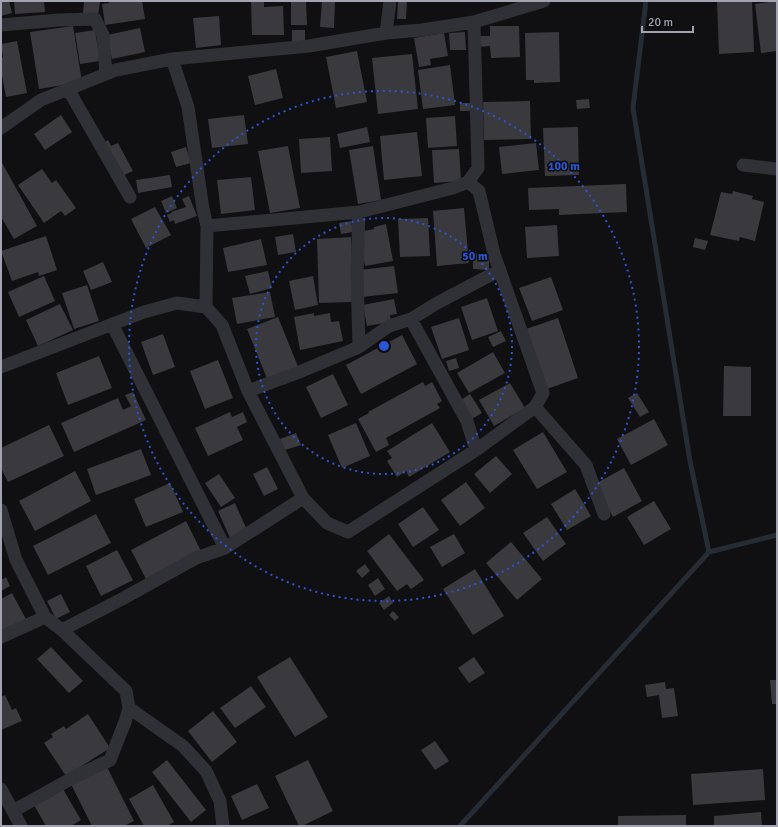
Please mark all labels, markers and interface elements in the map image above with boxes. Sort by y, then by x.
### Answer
scale bar [642,8,693,34]
text: 20 m [648,15,673,30]
text: 100 m [548,159,580,174]
text: 50 m [462,249,488,264]
centre of rings [377,339,391,353]

